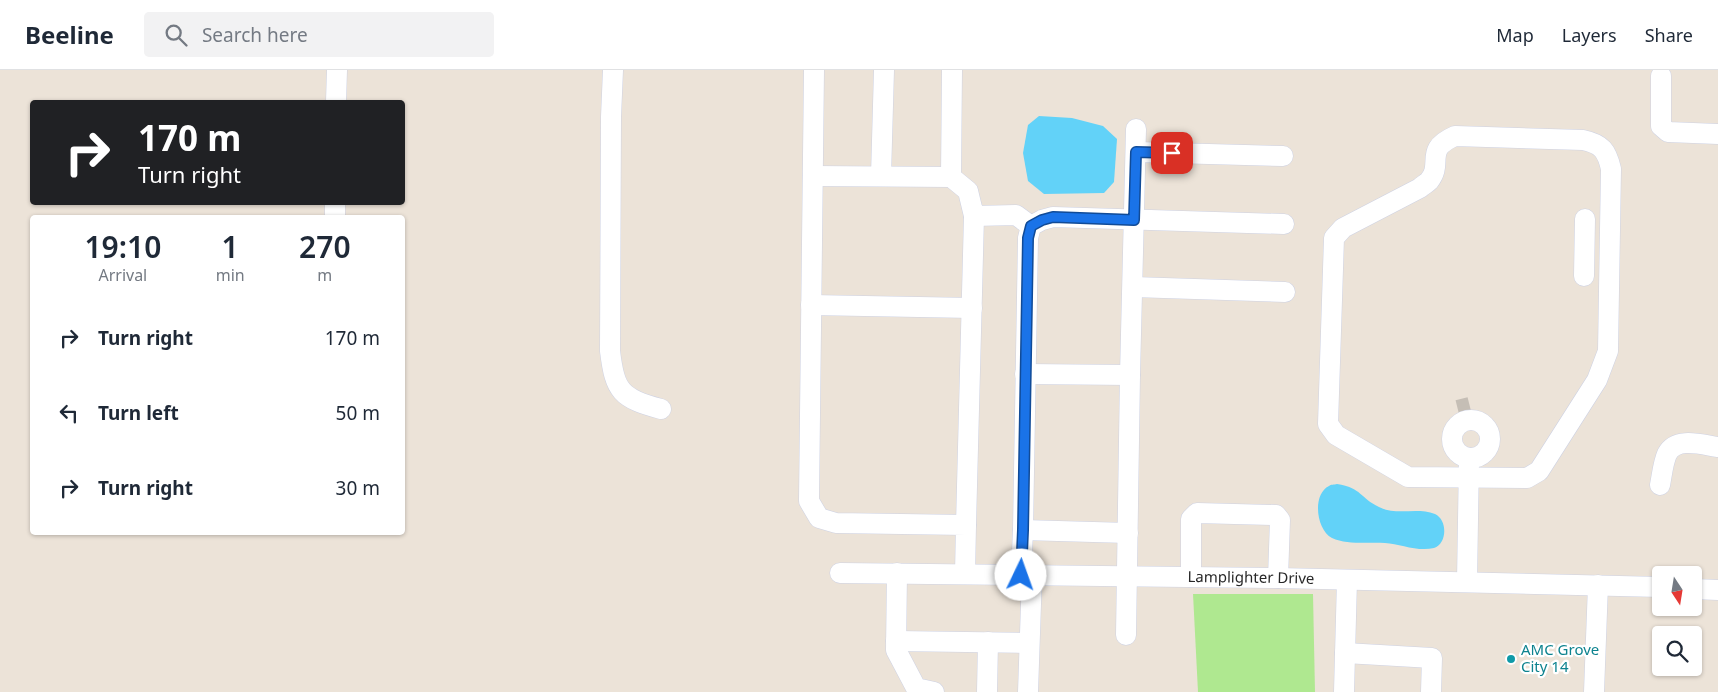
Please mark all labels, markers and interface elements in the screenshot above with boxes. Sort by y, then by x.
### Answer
search box [144,12,494,57]
text: Beeline [25,18,114,51]
icon: search [162,21,190,49]
text: Search here [202,22,308,48]
text: Map [1496,23,1534,47]
text: Layers [1562,23,1617,47]
text: Share [1645,23,1693,47]
text: 170 m [138,114,241,161]
icon: right [55,120,120,185]
pin [1151,132,1193,174]
icon: arrive [1158,139,1186,167]
text: Turn right [138,159,241,189]
text: 19:10 [84,226,161,267]
text: 1 [222,226,239,267]
text: 270 [299,226,351,267]
text: Arrival [98,264,147,286]
text: min [216,264,245,286]
text: m [317,264,332,286]
icon: right [55,324,83,352]
text: Turn right [98,325,193,351]
text: 170 m [325,325,380,351]
icon: left [55,399,83,427]
text: Turn left [98,400,179,426]
text: 50 m [336,400,380,426]
icon: right [55,474,83,502]
text: Turn right [98,475,193,501]
text: 30 m [336,475,380,501]
position arrow [994,548,1046,600]
street label: Lamplighter Drive [1187,566,1315,588]
north arrow [1652,566,1702,616]
map controls [1652,566,1702,676]
button: search [1652,626,1702,676]
place label: AMC Grove City 14 [1521,639,1599,676]
marker: AMC Grove City 14 [1505,653,1517,665]

